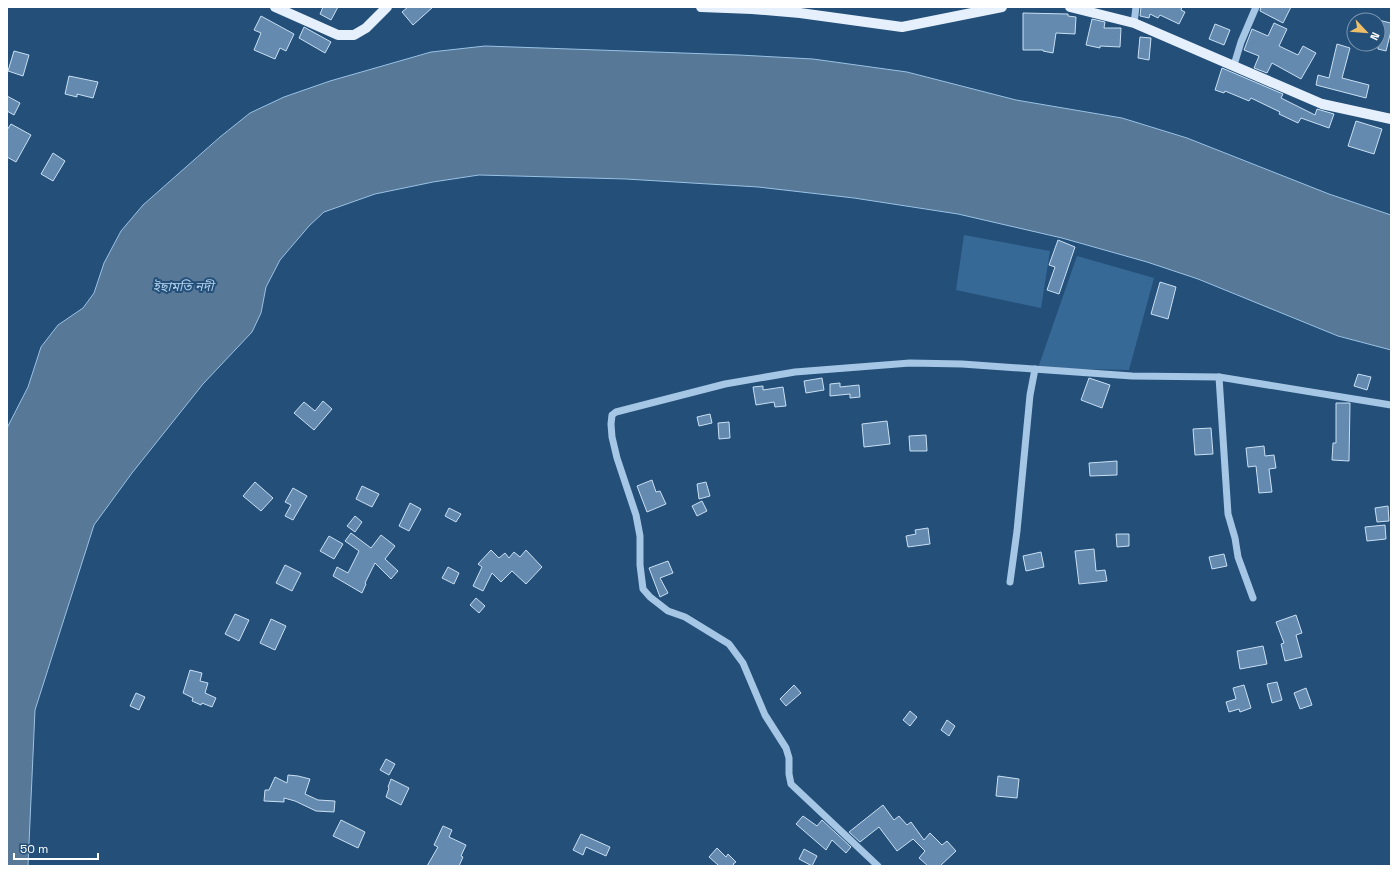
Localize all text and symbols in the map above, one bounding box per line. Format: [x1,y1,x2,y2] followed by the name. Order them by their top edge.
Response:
[1346,12,1386,52] north arrow
[1367,30,1383,43] text: N
[153,278,216,295] water label: ইছামতি নদী
[14,835,98,861] scale bar
[20,841,48,857] text: 50 m

